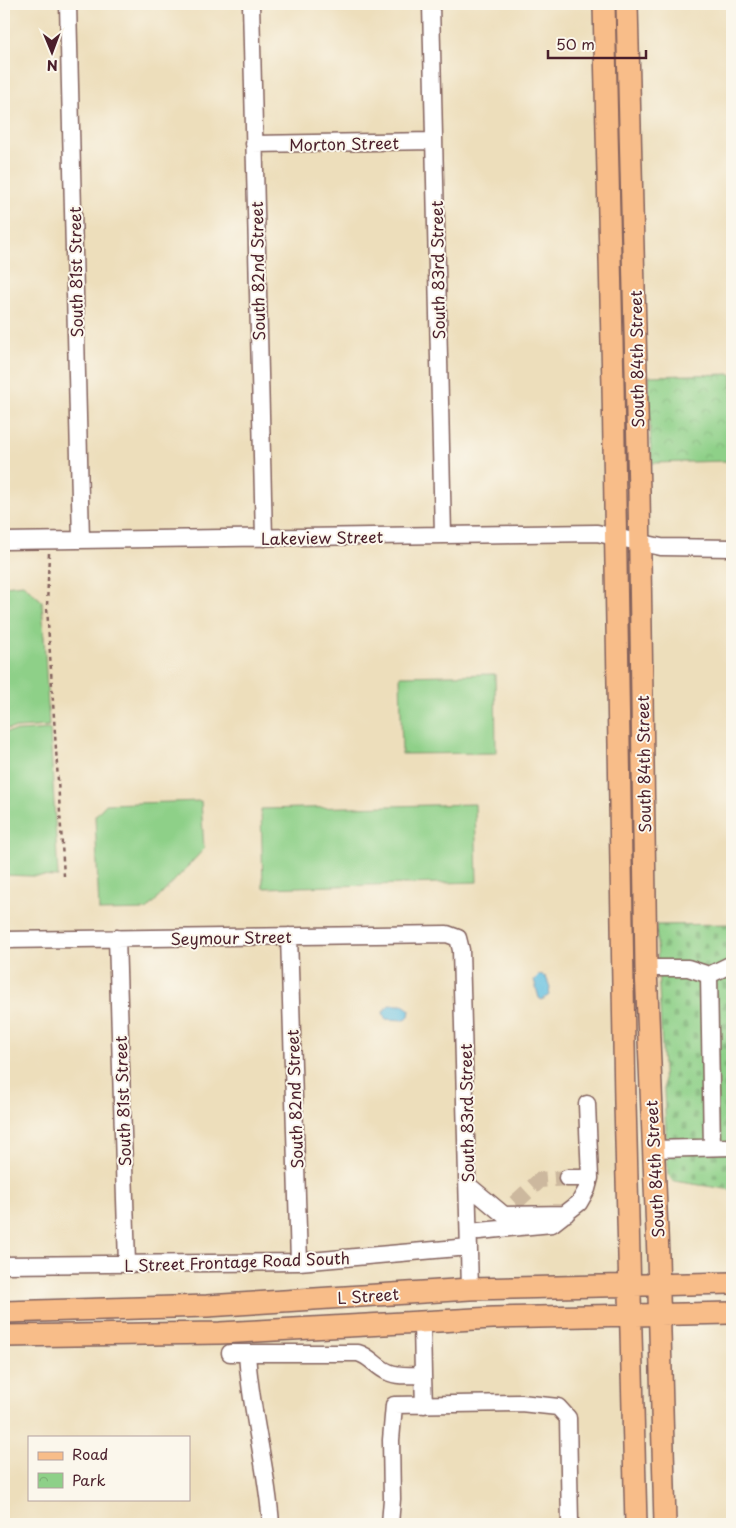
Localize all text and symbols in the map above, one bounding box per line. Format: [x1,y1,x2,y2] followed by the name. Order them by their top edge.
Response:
[28,28,78,78] north arrow
[548,28,646,60] scale bar
[556,32,595,55] text: 50 m
[47,55,58,76] text: N
[289,130,400,156] street label: Morton Street
[424,200,450,339] street label: South 83rd Street
[244,201,270,341] street label: South 82nd Street
[62,206,88,338] street label: South 81st Street
[623,290,649,428] street label: South 84th Street
[261,524,384,550] street label: Lakeview Street
[630,695,656,833] street label: South 84th Street
[170,924,292,950] street label: Seymour Street
[280,1029,308,1169] street label: South 82nd Street
[108,1035,136,1167] street label: South 81st Street
[453,1043,479,1182] street label: South 83rd Street
[638,1099,670,1238] street label: South 84th Street
[124,1245,350,1277] street label: L Street Frontage Road South
[336,1281,400,1309] street label: L Street
[28,1436,190,1500] legend
[72,1442,108,1465] text: Road
[72,1468,106,1491] text: Park

